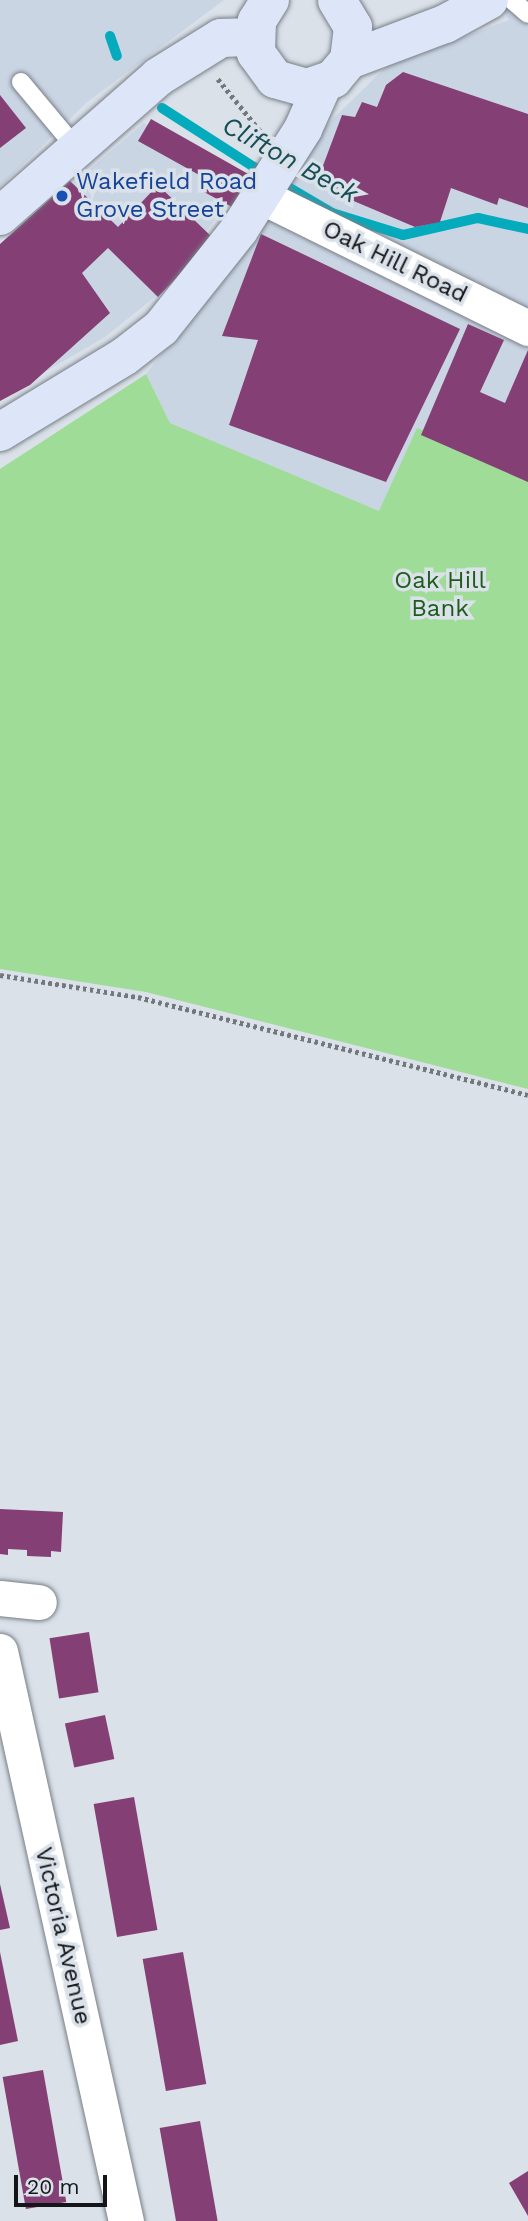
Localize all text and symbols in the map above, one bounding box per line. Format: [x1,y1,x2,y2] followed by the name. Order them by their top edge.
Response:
[217,110,363,210] water label: Clifton Beck
[76,168,257,224] place label: Wakefield Road Grove Street
[54,188,70,204] marker: Wakefield Road Grove Street
[317,214,473,310] street label: Oak Hill Road
[394,567,486,623] park label: Oak Hill Bank
[28,1844,98,2028] street label: Victoria Avenue
[18,2162,110,2206] scale bar
[27,2174,79,2199] text: 20 m

